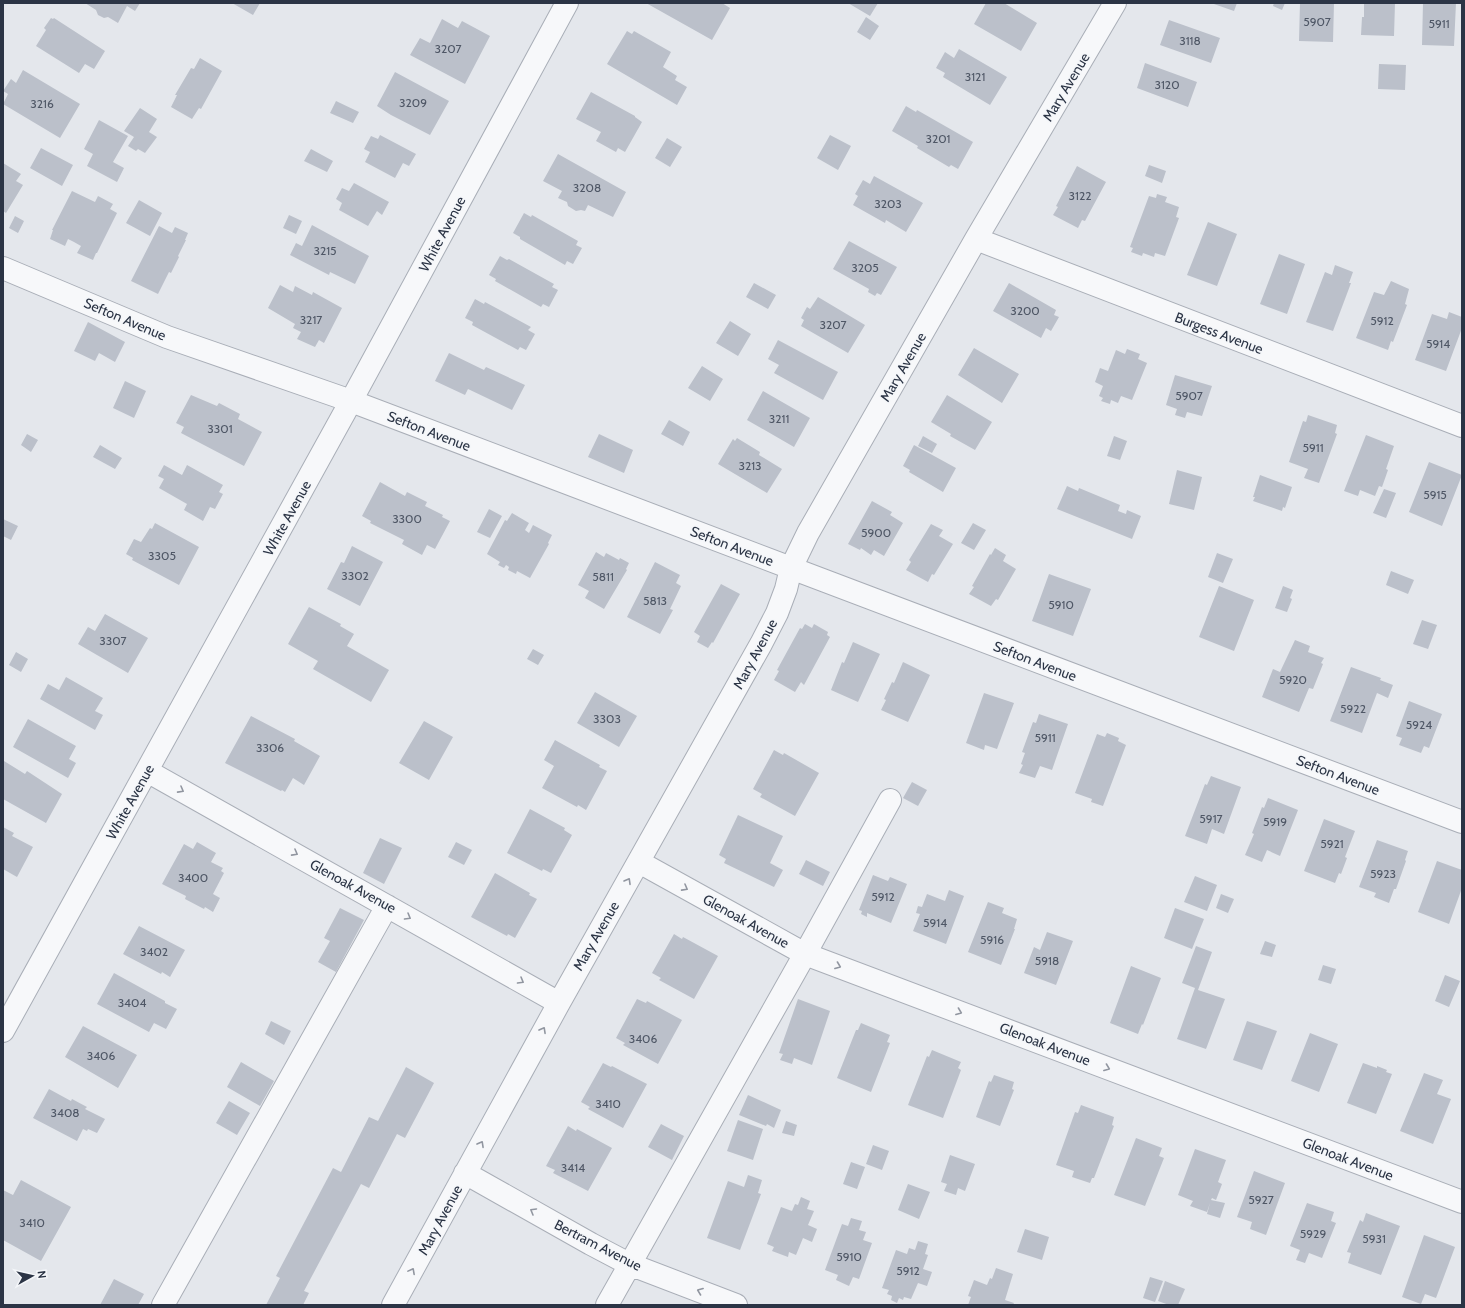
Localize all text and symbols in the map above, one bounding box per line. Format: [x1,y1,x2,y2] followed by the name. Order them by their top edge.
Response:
[1303,14,1331,29] house number: 5907
[1428,16,1450,31] house number: 5911
[1179,33,1201,48] house number: 3118
[434,41,462,56] house number: 3207
[1038,49,1094,125] street label: Mary Avenue
[965,69,985,84] house number: 3121
[1154,77,1180,92] house number: 3120
[399,95,427,110] house number: 3209
[30,96,54,111] house number: 3216
[925,131,951,146] house number: 3201
[573,180,601,195] house number: 3208
[1069,188,1091,203] house number: 3122
[415,193,469,275] street label: White Avenue
[874,196,902,211] house number: 3203
[313,243,337,258] house number: 3215
[851,260,879,275] house number: 3205
[81,294,169,344] street label: Sefton Avenue
[1010,303,1040,318] house number: 3200
[1172,308,1266,358] street label: Burgess Avenue
[300,312,322,327] house number: 3217
[1370,313,1394,328] house number: 5912
[819,317,847,332] house number: 3207
[876,329,930,405] street label: Mary Avenue
[1426,336,1450,351] house number: 5914
[1175,388,1203,403] house number: 5907
[385,407,473,455] street label: Sefton Avenue
[769,411,789,426] house number: 3211
[207,421,233,436] house number: 3301
[1302,440,1324,455] house number: 5911
[738,458,762,473] house number: 3213
[259,477,315,559] street label: White Avenue
[1423,487,1447,502] house number: 5915
[392,511,422,526] house number: 3300
[688,522,776,570] street label: Sefton Avenue
[861,525,891,540] house number: 5900
[148,548,176,563] house number: 3305
[341,568,369,583] house number: 3302
[592,569,614,584] house number: 5811
[643,593,667,608] house number: 5813
[1048,597,1074,612] house number: 5910
[729,616,781,692] street label: Mary Avenue
[99,633,127,648] house number: 3307
[991,637,1079,685] street label: Sefton Avenue
[1279,672,1307,687] house number: 5920
[1340,701,1366,716] house number: 5922
[593,711,621,726] house number: 3303
[1406,717,1432,732] house number: 5924
[1034,730,1056,745] house number: 5911
[256,740,284,755] house number: 3306
[1294,751,1382,799] street label: Sefton Avenue
[102,761,158,843] street label: White Avenue
[177,785,184,792] one-way arrow
[1199,811,1223,826] house number: 5917
[1263,814,1287,829] house number: 5919
[1320,836,1344,851] house number: 5921
[290,849,298,856] one-way arrow
[307,855,399,917] street label: Glenoak Avenue
[1370,866,1396,881] house number: 5923
[178,870,208,885] house number: 3400
[624,877,631,885] one-way arrow
[681,883,688,890] one-way arrow
[871,889,895,904] house number: 5912
[700,890,792,952] street label: Glenoak Avenue
[569,898,623,974] street label: Mary Avenue
[404,913,411,920] one-way arrow
[923,915,947,930] house number: 5914
[980,932,1004,947] house number: 5916
[140,944,168,959] house number: 3402
[1035,953,1059,968] house number: 5918
[834,962,841,970] one-way arrow
[517,977,524,984] one-way arrow
[118,995,146,1010] house number: 3404
[956,1008,963,1016] one-way arrow
[997,1018,1093,1070] street label: Glenoak Avenue
[539,1027,546,1034] one-way arrow
[629,1031,657,1046] house number: 3406
[87,1048,115,1063] house number: 3406
[1104,1064,1111,1072] one-way arrow
[595,1096,621,1111] house number: 3410
[50,1105,80,1120] house number: 3408
[1300,1133,1396,1185] street label: Glenoak Avenue
[476,1141,483,1148] one-way arrow
[561,1160,585,1175] house number: 3414
[414,1182,466,1258] street label: Mary Avenue
[1248,1192,1274,1207] house number: 5927
[529,1208,537,1216] one-way arrow
[19,1215,45,1230] house number: 3410
[551,1215,645,1275] street label: Bertram Avenue
[1300,1226,1326,1241] house number: 5929
[1362,1231,1386,1246] house number: 5931
[836,1249,862,1264] house number: 5910
[12,1256,52,1296] north arrow
[896,1263,920,1278] house number: 5912
[407,1268,415,1275] one-way arrow
[34,1270,49,1279] text: N
[696,1288,703,1296] one-way arrow

